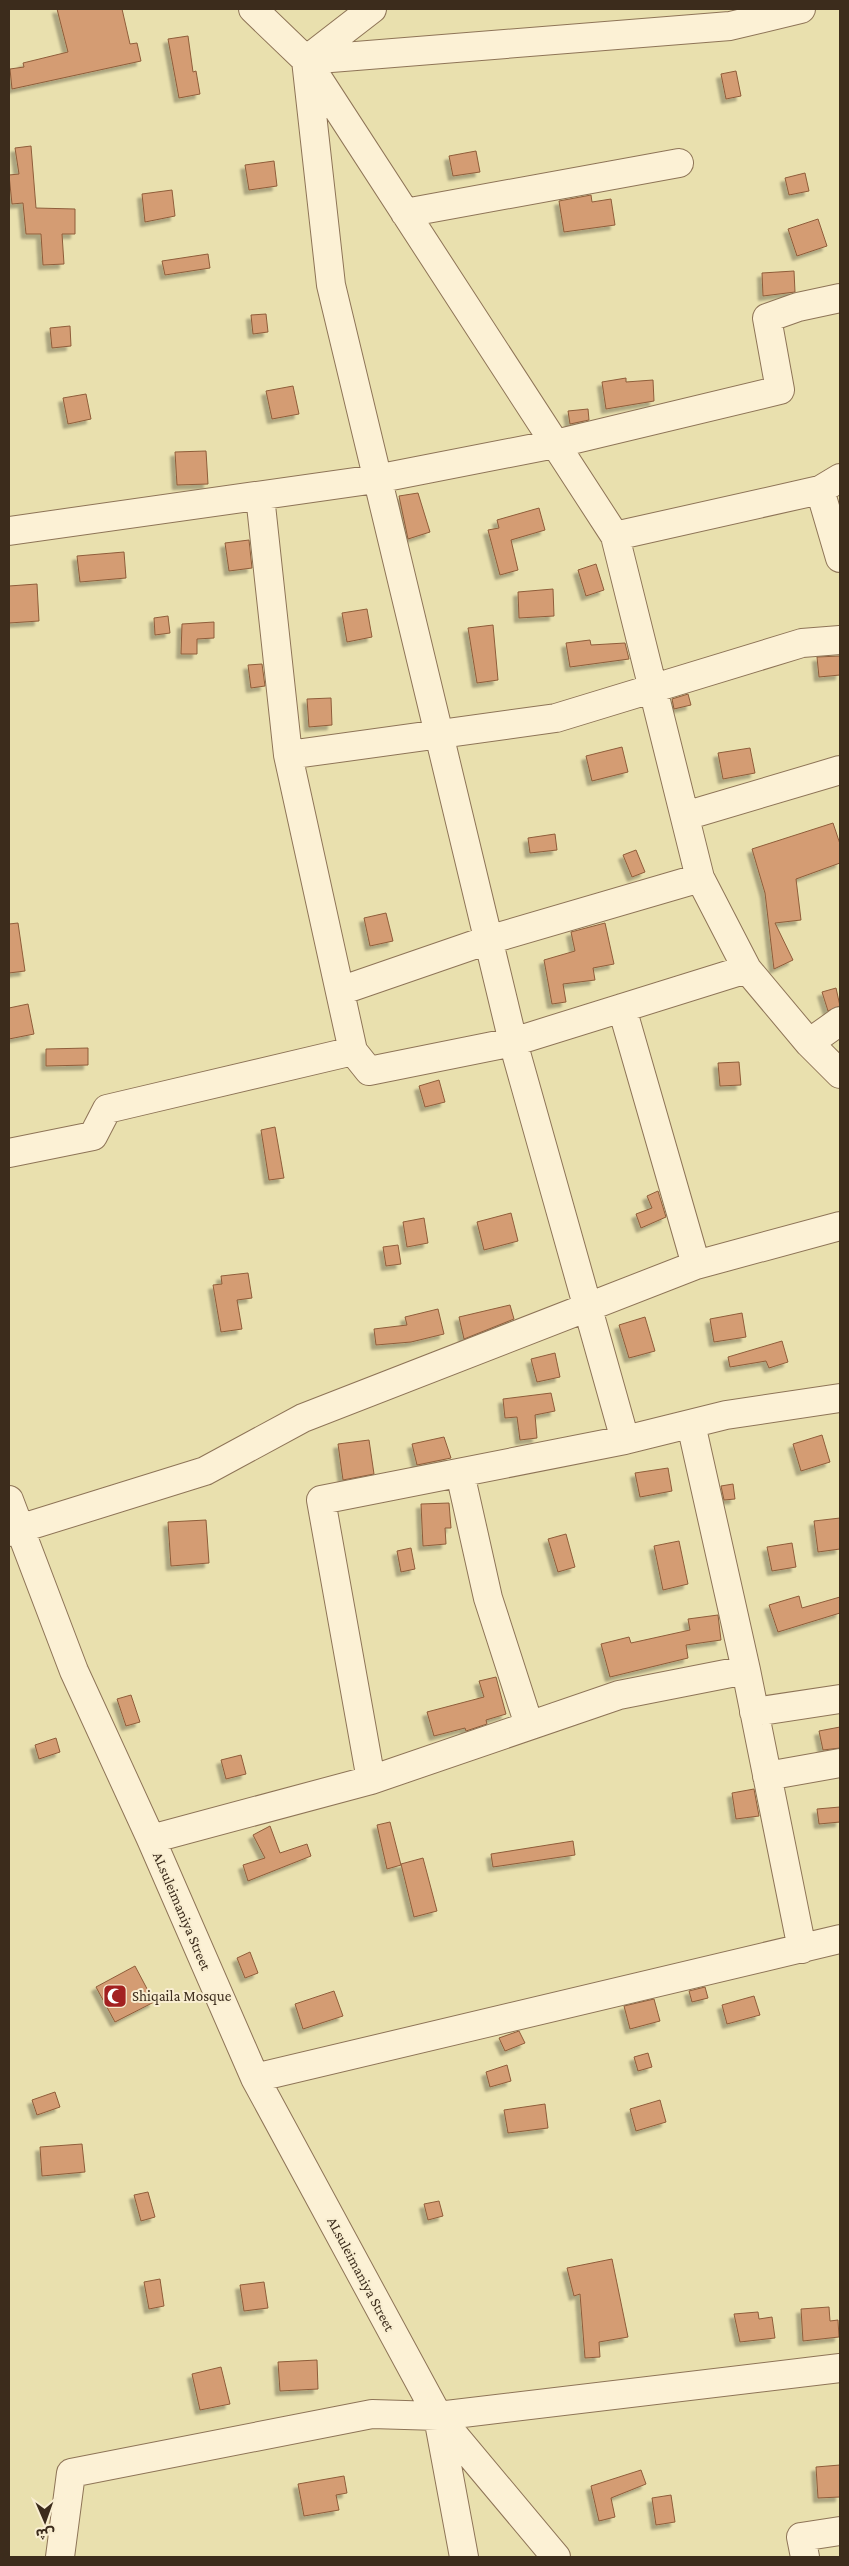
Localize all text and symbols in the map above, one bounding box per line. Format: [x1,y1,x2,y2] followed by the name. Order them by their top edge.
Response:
[149,1849,215,1974] street label: ALsuleimaniya Street
[102,1983,128,2009] mosque icon: Shiqaila Mosque
[132,1988,232,2005] place label: Shiqaila Mosque
[323,2214,398,2335] street label: ALsuleimaniya Street
[20,2496,70,2546] north arrow
[36,2526,55,2542] text: ش

